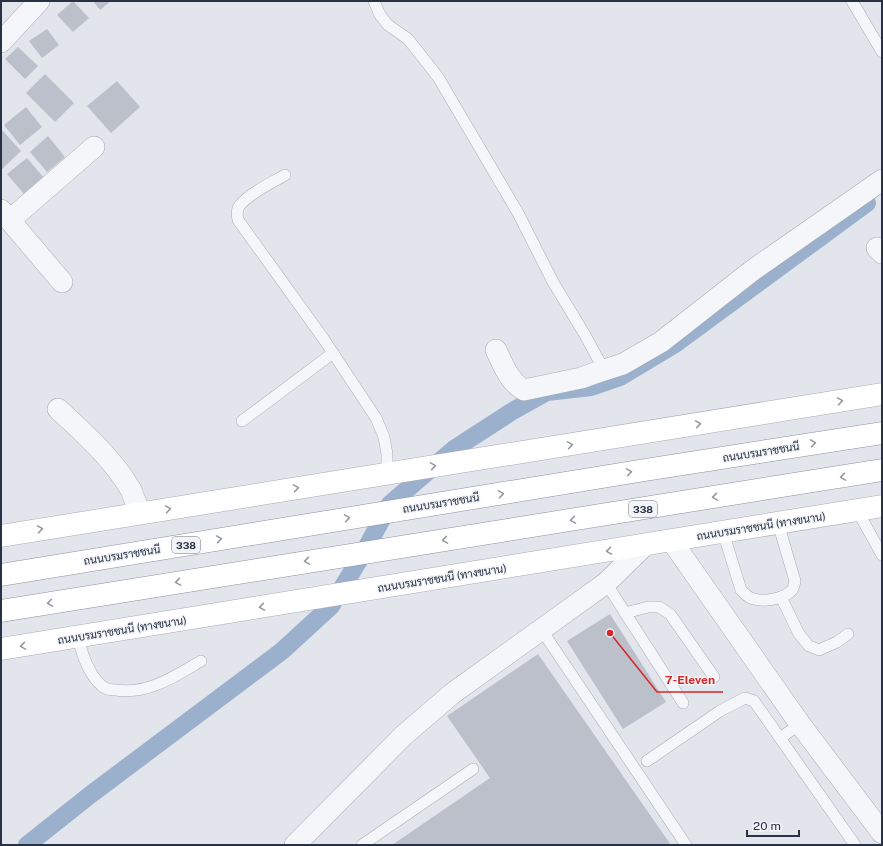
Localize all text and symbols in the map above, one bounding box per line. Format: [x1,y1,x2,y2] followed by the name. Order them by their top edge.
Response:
[837,397,843,406] one-way arrow
[695,420,701,429] one-way arrow
[721,438,800,464] street label: ถนนบรมราชชนนี
[810,440,816,448] one-way arrow
[567,441,573,450] one-way arrow
[430,462,436,471] one-way arrow
[626,469,632,477] one-way arrow
[840,472,847,480] one-way arrow
[293,484,299,493] one-way arrow
[401,489,480,515] street label: ถนนบรมราชชนนี
[498,490,504,499] one-way arrow
[712,492,718,501] one-way arrow
[629,501,657,517] road number: 338
[165,505,171,514] one-way arrow
[695,508,826,542] street label: ถนนบรมราชชนนี (ทางขนาน)
[344,514,351,523] one-way arrow
[570,515,576,524] one-way arrow
[36,526,43,534] one-way arrow
[216,535,222,544] one-way arrow
[441,535,448,544] one-way arrow
[172,537,200,553] road number: 338
[82,541,161,567] street label: ถนนบรมราชชนนี
[606,546,612,555] one-way arrow
[304,556,310,565] one-way arrow
[376,560,507,594] street label: ถนนบรมราชชนนี (ทางขนาน)
[175,577,181,586] one-way arrow
[47,598,53,607] one-way arrow
[259,603,265,611] one-way arrow
[56,612,187,646] street label: ถนนบรมราชชนนี (ทางขนาน)
[20,641,26,650] one-way arrow
[657,668,723,692] callout: 7-Eleven
[665,673,715,687] text: 7-Eleven
[747,812,799,838] scale bar
[753,819,781,833] text: 20 m

